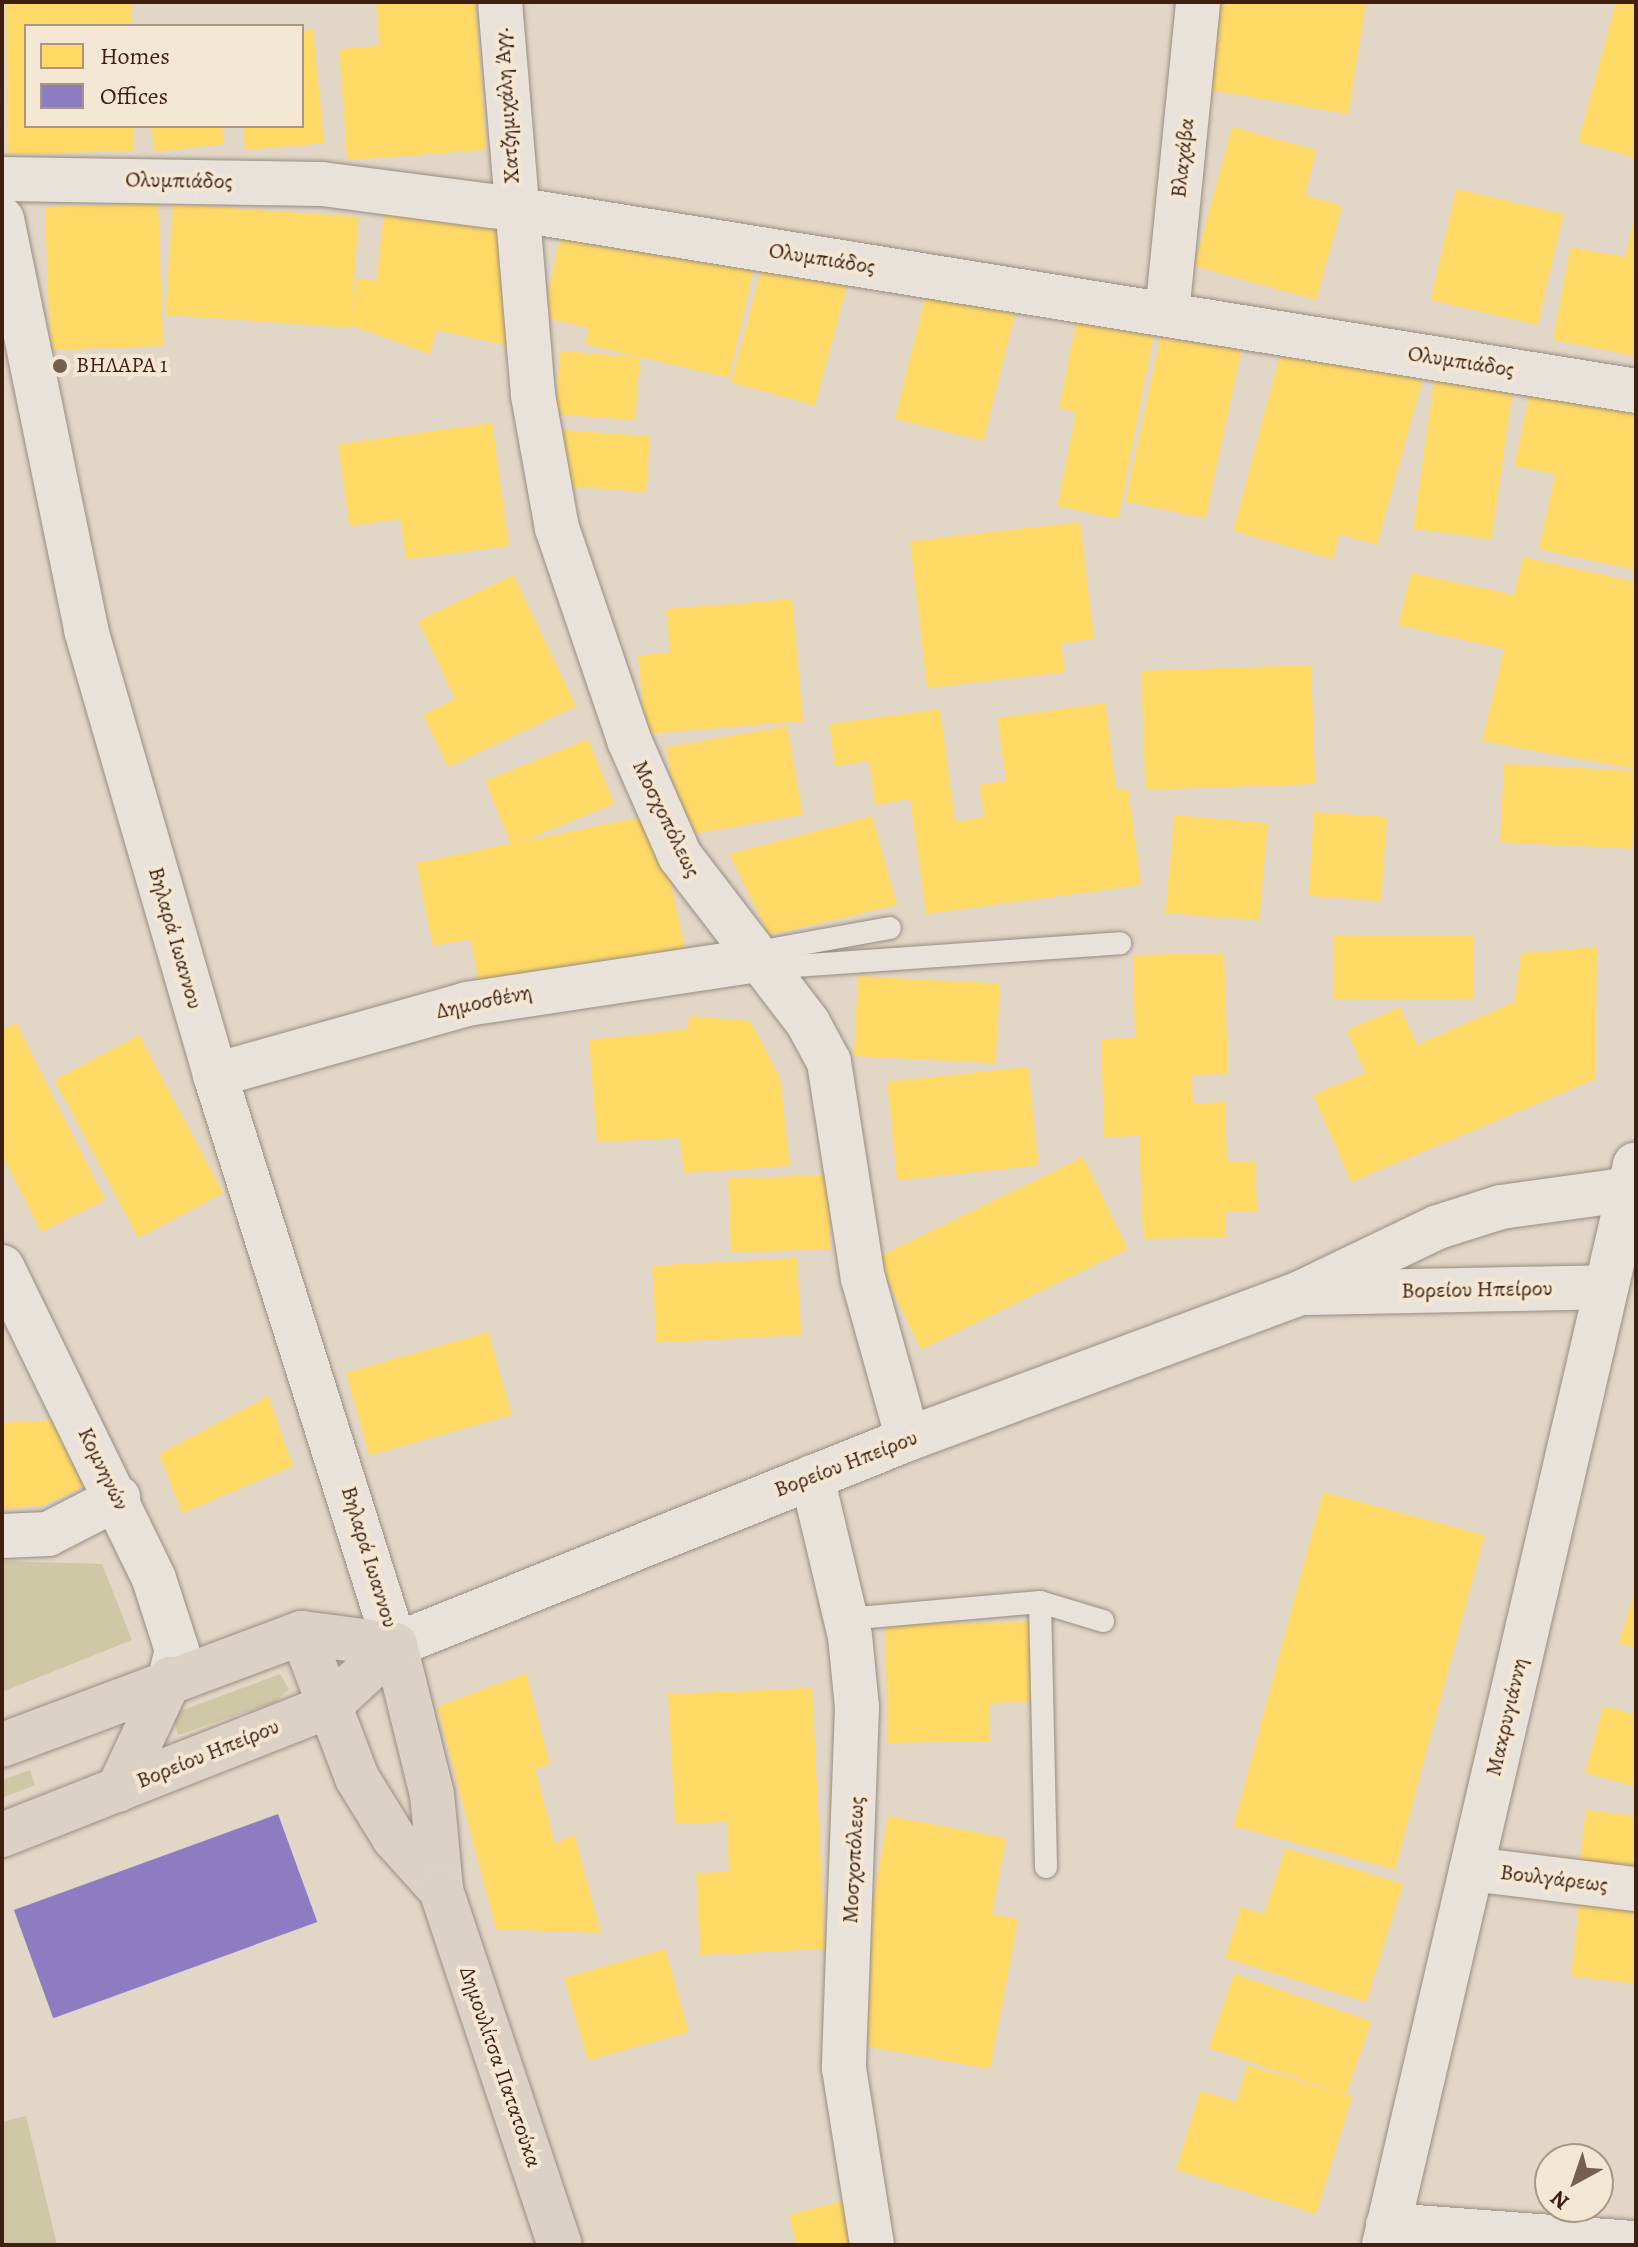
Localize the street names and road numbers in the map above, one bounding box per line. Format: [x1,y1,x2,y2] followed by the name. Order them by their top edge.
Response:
[488,26,526,184] street label: Χατζημιχάλη Άγγ.
[1166,117,1200,199] street label: Βλαχάβα
[125,167,233,195] street label: Ολυμπιάδος
[767,238,877,280] street label: Ολυμπιάδος
[1406,341,1516,383] street label: Ολυμπιάδος
[626,756,706,882] street label: Μοσχοπόλεως
[142,864,208,1012] street label: Βηλαρά Ιωαννου
[434,979,534,1025] street label: Δημοσθένη
[1401,1275,1553,1305] street label: Βορείου Ηπείρου
[72,1423,134,1515] street label: Κομνηνών
[771,1425,921,1503] street label: Βορείου Ηπείρου
[335,1483,403,1631] street label: Βηλαρά Ιωαννου
[1481,1655,1533,1779] street label: Μακρυγιάννη
[133,1713,283,1795] street label: Βορείου Ηπείρου
[837,1796,871,1924] street label: Μοσχοπόλεως
[1499,1859,1609,1899] street label: Βουλγάρεως
[453,1963,547,2171] street label: Δημουλίτσα Πατατούκα

